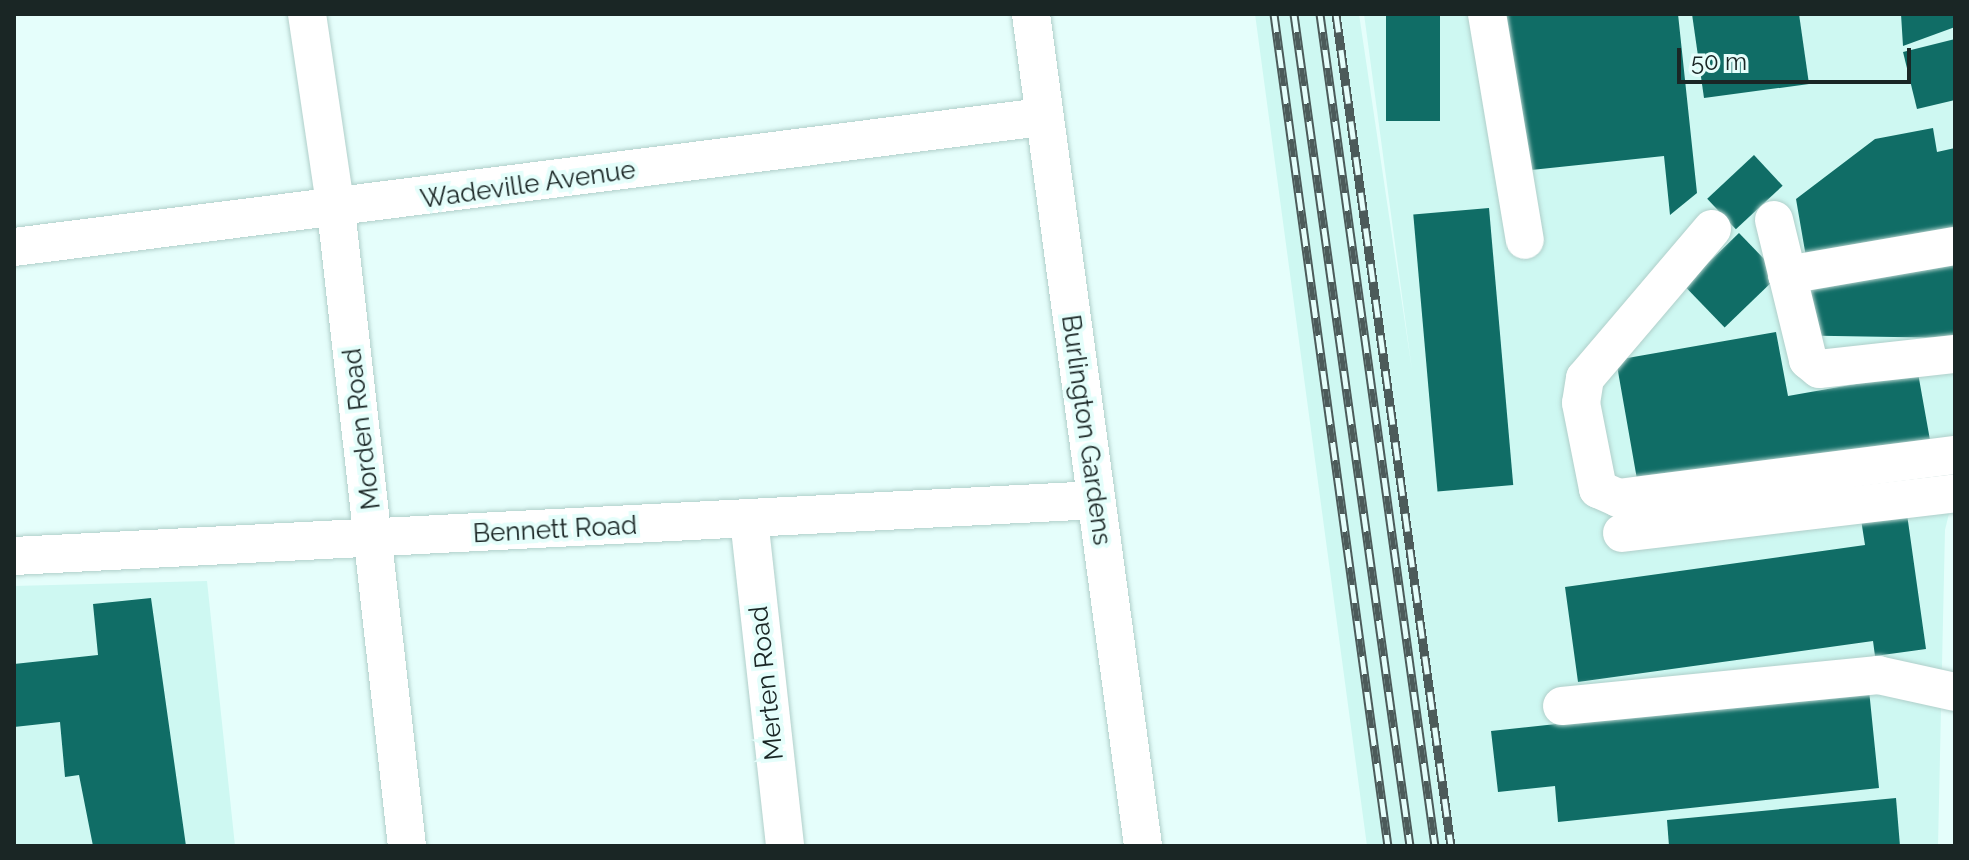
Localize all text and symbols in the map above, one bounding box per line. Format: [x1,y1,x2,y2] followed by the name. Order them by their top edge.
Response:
[1681,32,1915,82] scale bar
[1691,47,1747,76] text: 50 m
[418,154,638,216] street label: Wadeville Avenue
[1054,313,1118,547] street label: Burlington Gardens
[337,347,387,511] street label: Morden Road
[472,510,638,550] street label: Bennett Road
[743,604,791,762] street label: Merten Road

